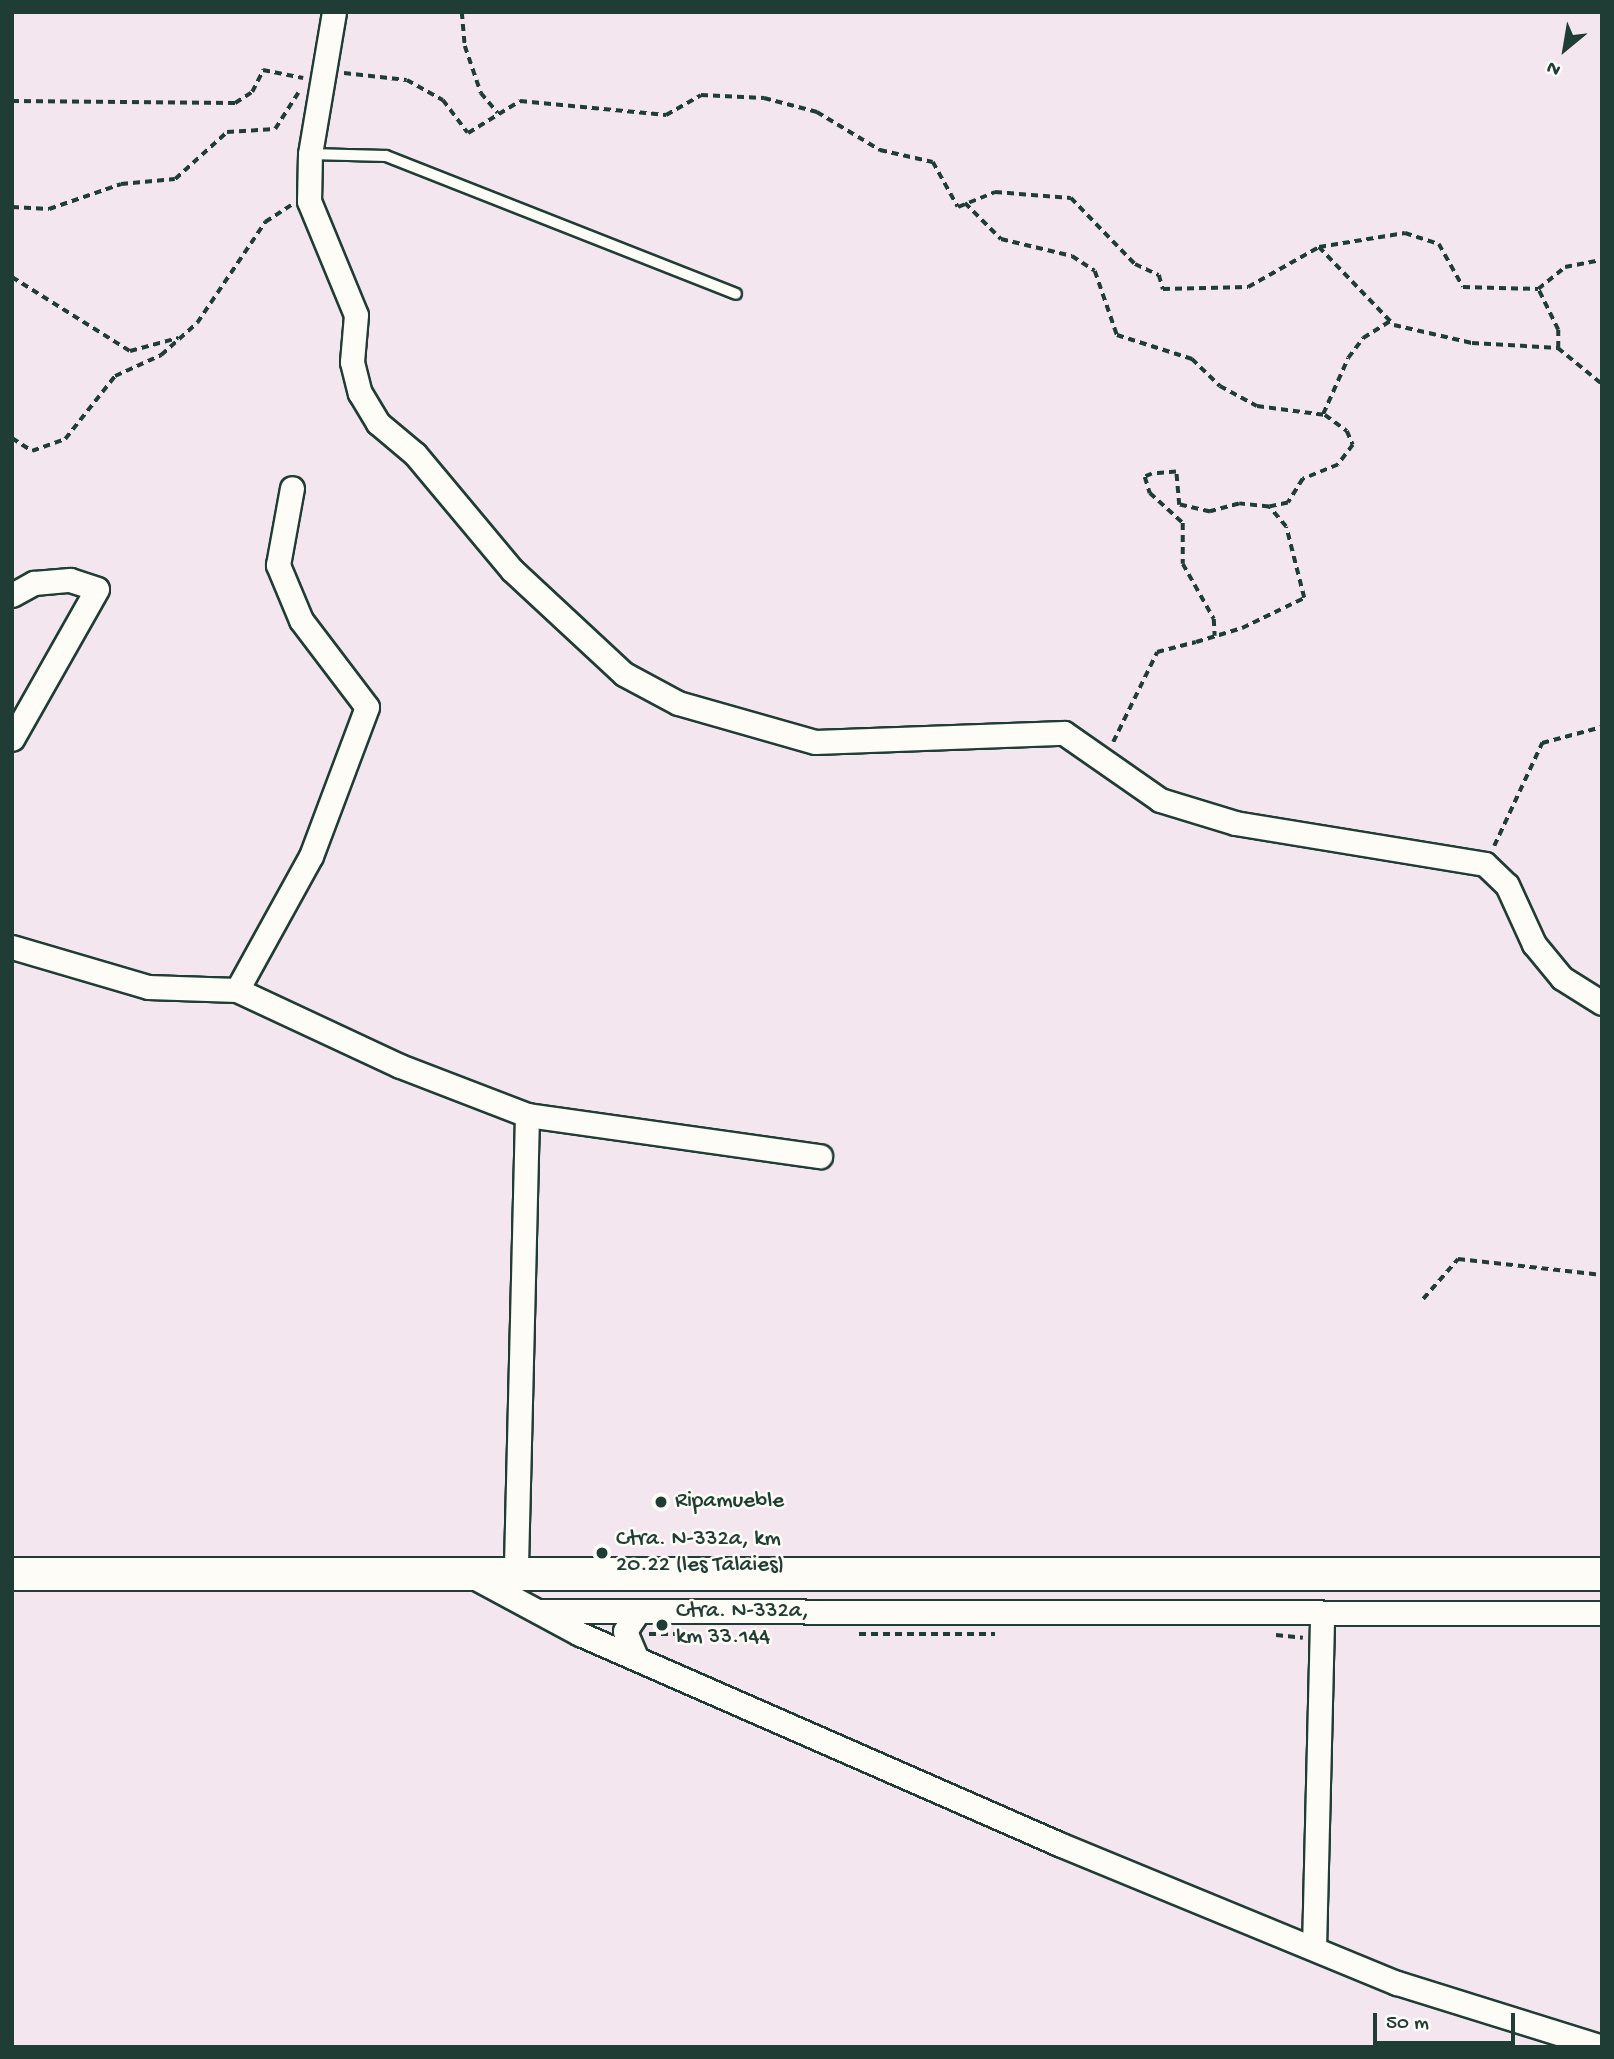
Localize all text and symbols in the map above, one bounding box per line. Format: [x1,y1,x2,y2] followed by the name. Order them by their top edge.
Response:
[1530,14,1600,84] north arrow
[1543,55,1565,81] text: N
[675,1488,784,1516] place label: Ripamueble
[653,1494,669,1510] marker: Ripamueble
[616,1526,784,1580] place label: Ctra. N-332a, km 20.22 (les Talaies)
[594,1545,610,1561] marker: Ctra. N-332a, km 20.22 (les Talaies)
[676,1598,809,1652] place label: Ctra. N-332a, km 33.144
[654,1617,670,1633] marker: Ctra. N-332a, km 33.144
[1376,2000,1518,2044] scale bar
[1386,2012,1429,2037] text: 50 m

